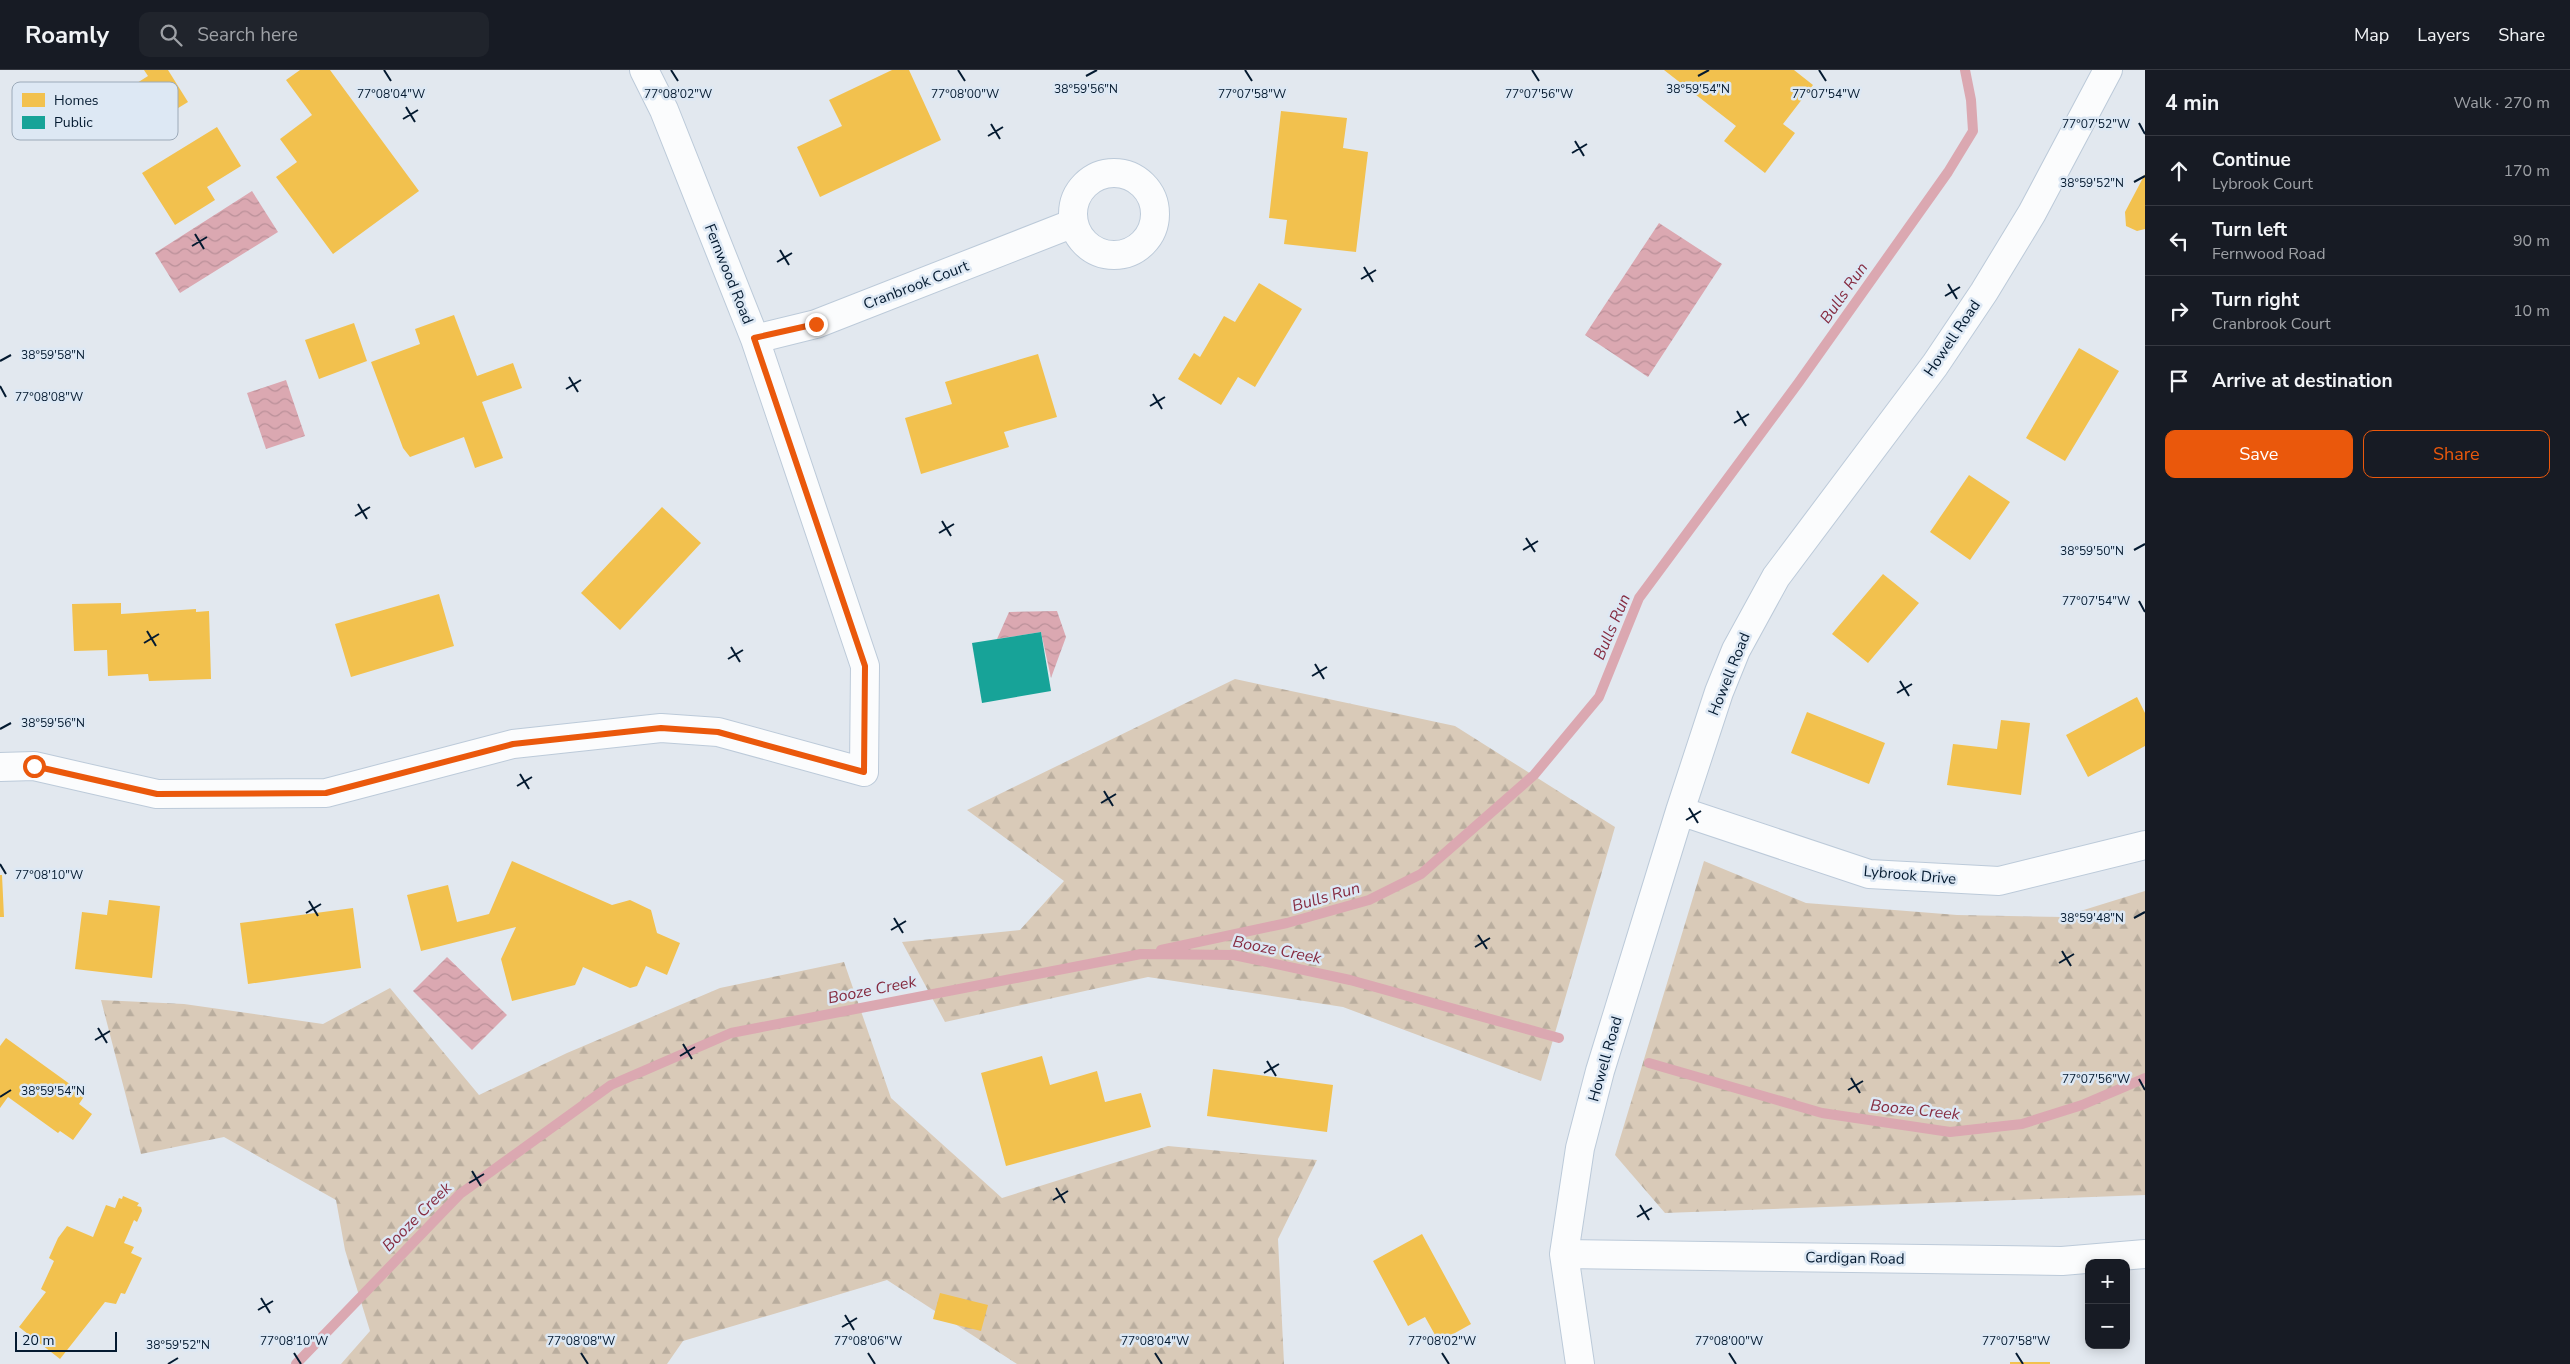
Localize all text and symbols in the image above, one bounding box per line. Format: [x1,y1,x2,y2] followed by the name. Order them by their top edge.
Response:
[139,12,489,57] search box
[25,19,109,51] text: Roamly
[157,21,185,49] icon: search
[197,22,298,48] text: Search here
[2354,23,2389,47] text: Map
[2417,23,2470,47] text: Layers
[2498,23,2545,47] text: Share
[1054,81,1118,97] text: 38°59'56"N
[1666,81,1730,97] text: 38°59'54"N
[12,82,178,140] legend
[357,86,425,102] text: 77°08'04"W
[644,86,712,102] text: 77°08'02"W
[931,86,999,102] text: 77°08'00"W
[1218,86,1286,102] text: 77°07'58"W
[1505,86,1573,102] text: 77°07'56"W
[1792,86,1860,102] text: 77°07'54"W
[2165,89,2219,117] text: 4 min
[54,91,99,110] text: Homes
[2454,92,2550,114] text: Walk · 270 m
[54,113,93,132] text: Public
[2062,116,2130,132] text: 77°07'52"W
[2212,147,2291,173] text: Continue
[2165,157,2193,185] icon: ahead
[2503,160,2550,182] text: 170 m
[2212,173,2313,195] text: Lybrook Court
[2060,175,2124,191] text: 38°59'52"N
[2212,217,2287,243] text: Turn left
[700,221,758,327] street label: Fernwood Road
[2165,227,2193,255] icon: left
[2513,230,2550,252] text: 90 m
[2212,243,2326,265] text: Fernwood Road
[860,255,972,314] street label: Cranbrook Court
[1815,258,1873,328] water label: Bulls Run
[2212,287,2299,313] text: Turn right
[1919,296,1985,380] street label: Howell Road
[2165,297,2193,325] icon: right
[2513,300,2550,322] text: 10 m
[805,313,828,336] route end
[2212,313,2331,335] text: Cranbrook Court
[21,347,85,363] text: 38°59'58"N
[2165,367,2193,395] icon: arrive
[2212,368,2393,394] text: Arrive at destination
[15,389,83,405] text: 77°08'08"W
[2165,430,2353,478] button: Save
[2363,430,2550,478] button: Share
[2060,543,2124,559] text: 38°59'50"N
[1588,591,1636,663] water label: Bulls Run
[2062,593,2130,609] text: 77°07'54"W
[1703,630,1755,718] street label: Howell Road
[21,715,85,731] text: 38°59'56"N
[23,755,46,778] route start
[1863,861,1957,889] street label: Lybrook Drive
[15,867,83,883] text: 77°08'10"W
[1289,877,1363,917] water label: Bulls Run
[2060,910,2124,926] text: 38°59'48"N
[1231,931,1324,970] water label: Booze Creek
[826,970,919,1009] water label: Booze Creek
[1583,1014,1627,1104] street label: Howell Road
[2062,1071,2130,1087] text: 77°07'56"W
[21,1083,85,1099] text: 38°59'54"N
[1869,1094,1962,1126] water label: Booze Creek
[377,1177,457,1257] water label: Booze Creek
[1805,1247,1905,1269] street label: Cardigan Road
[2085,1259,2130,1349] map controls
[2085,1259,2130,1304] button: +
[2085,1304,2130,1349] button: −
[15,1329,118,1352] scale bar
[22,1331,54,1350] text: 20 m
[260,1333,328,1349] text: 77°08'10"W
[547,1333,615,1349] text: 77°08'08"W
[834,1333,902,1349] text: 77°08'06"W
[1121,1333,1189,1349] text: 77°08'04"W
[1408,1333,1476,1349] text: 77°08'02"W
[1695,1333,1763,1349] text: 77°08'00"W
[1982,1333,2050,1349] text: 77°07'58"W
[146,1337,210,1353] text: 38°59'52"N

